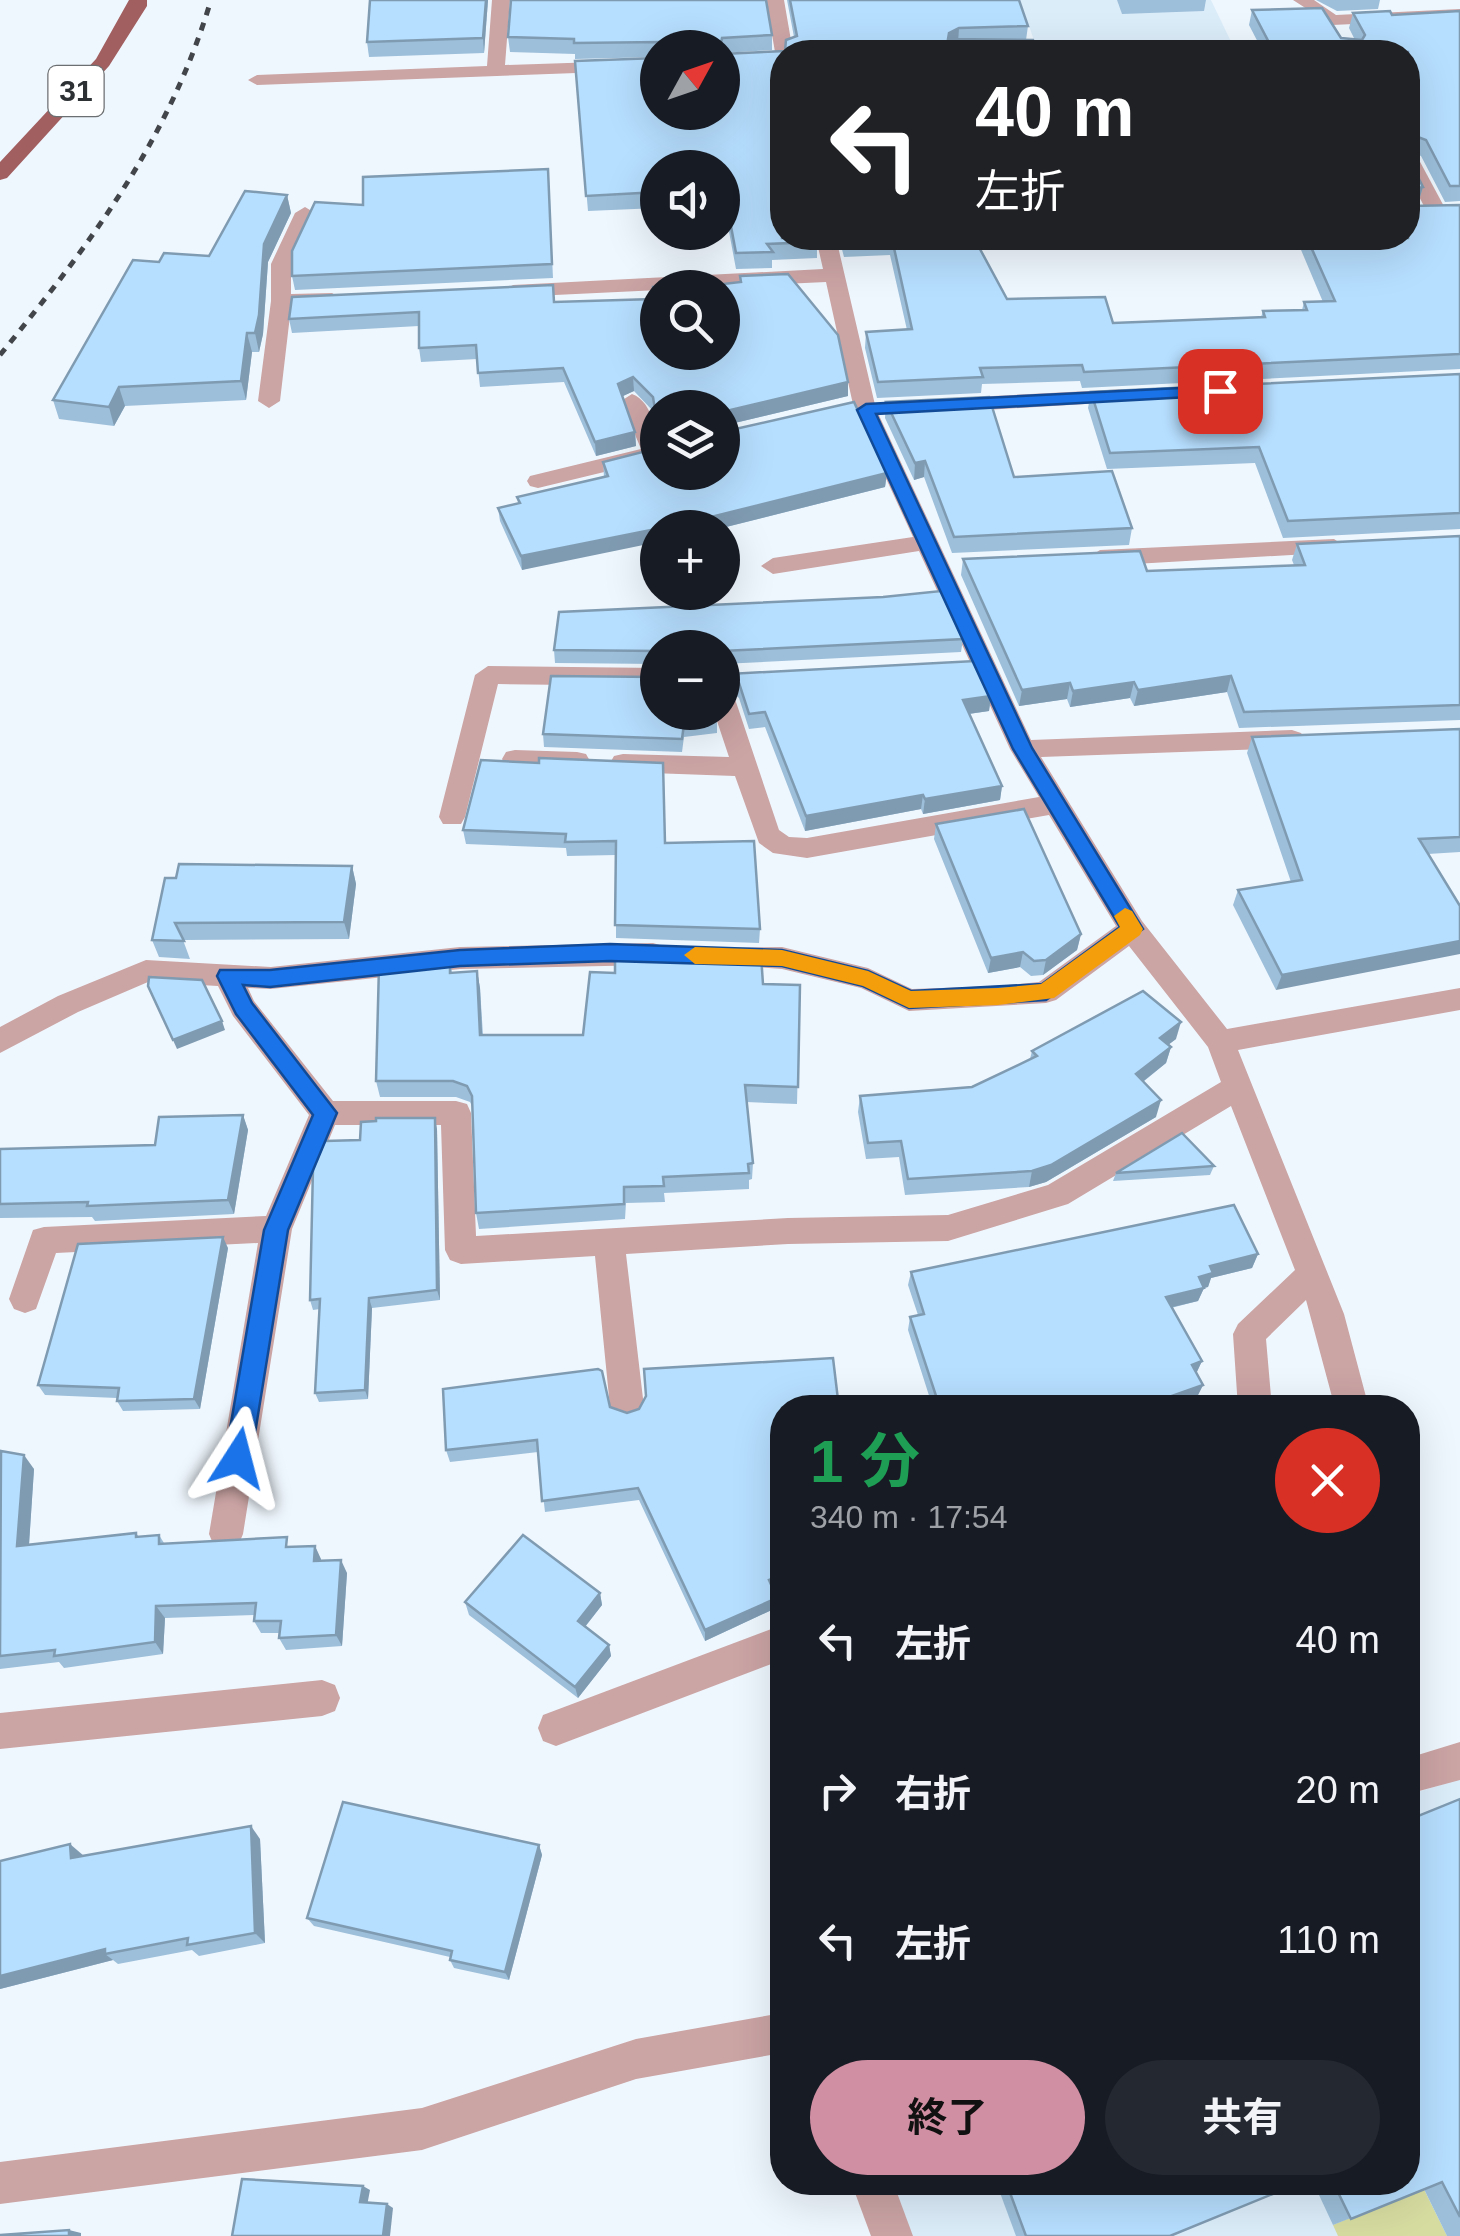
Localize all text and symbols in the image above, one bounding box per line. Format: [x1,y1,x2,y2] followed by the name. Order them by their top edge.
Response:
[640,30,740,130] north arrow
[640,30,740,730] map controls
[48,66,104,116] road number: 31
[975,73,1135,151] text: 40 m
[810,80,940,210] icon: left
[640,150,740,250] button: sound
[975,166,1065,217] text: 左折
[640,270,740,370] button: search
[1178,349,1263,434] pin
[1193,364,1248,419] icon: arrive
[640,390,740,490] button: layers
[640,510,740,610] button: +
[640,630,740,730] button: −
[186,1406,290,1510] position arrow
[810,1428,920,1495] text: 1 分
[1275,1428,1380,1533] button: close
[810,1499,1007,1535] text: 340 m · 17:54
[810,1613,865,1668] icon: left
[1296,1619,1380,1661] text: 40 m
[895,1623,971,1665] text: 左折
[810,1763,865,1818] icon: right
[1296,1769,1380,1811] text: 20 m
[895,1773,971,1815] text: 右折
[810,1913,865,1968] icon: left
[1277,1919,1380,1961] text: 110 m
[895,1923,971,1965] text: 左折
[810,2060,1085,2175] button: 終了
[1105,2060,1380,2175] button: 共有

